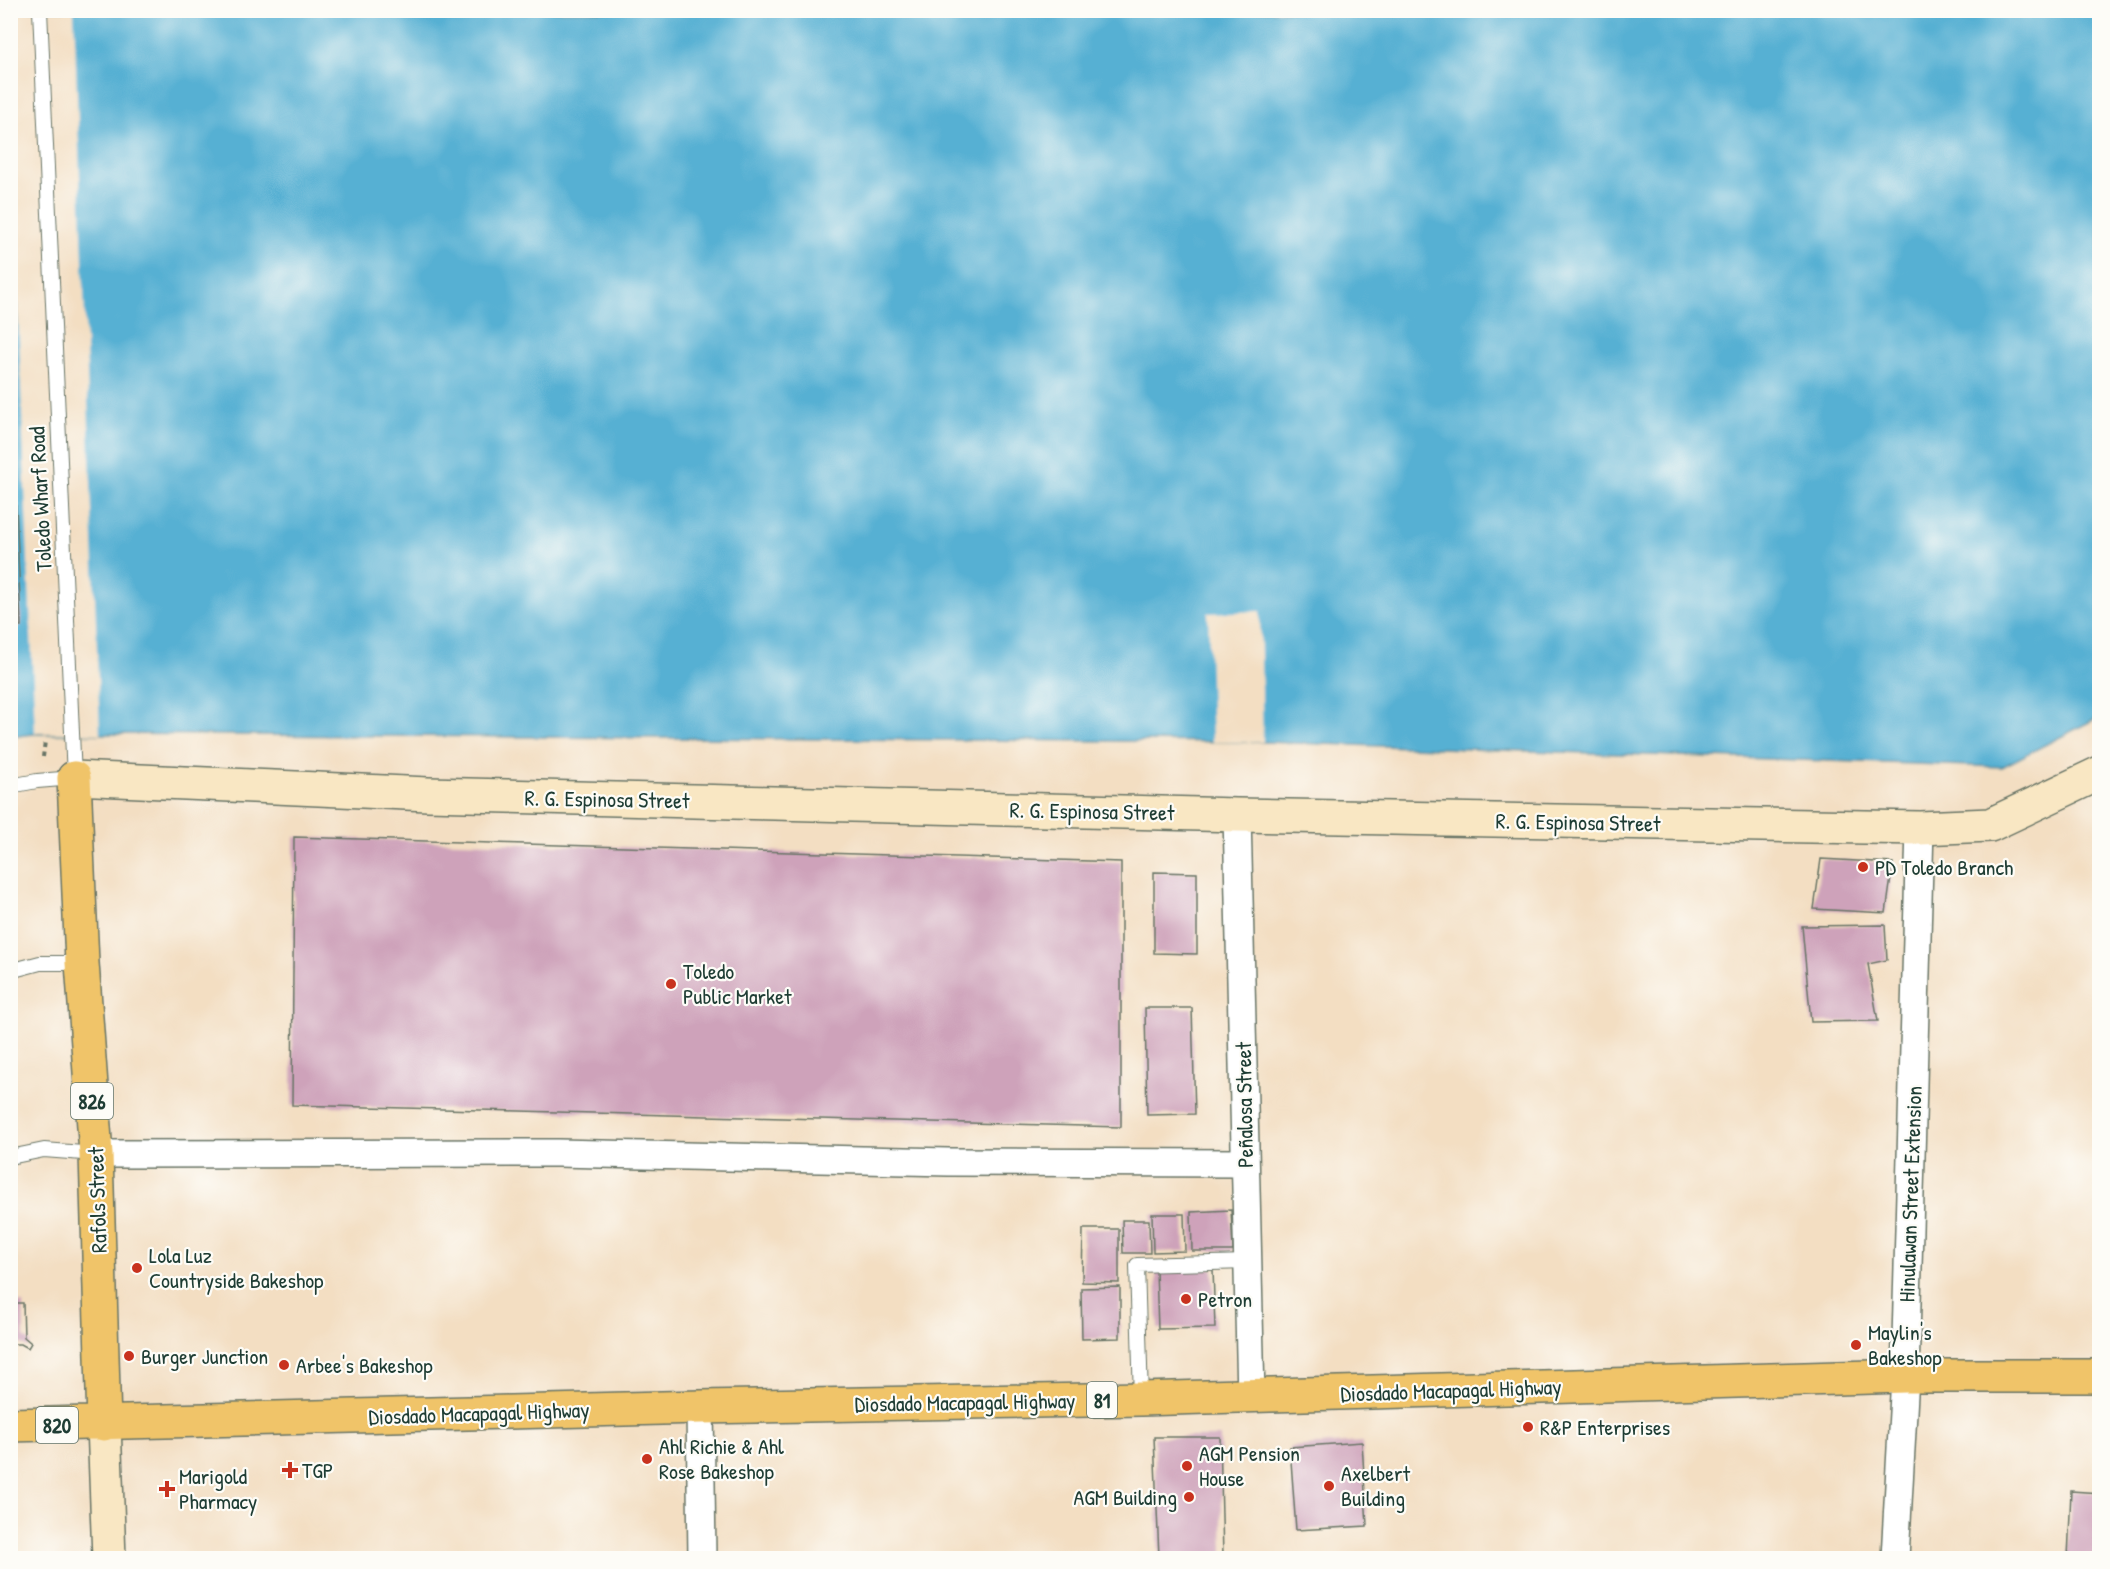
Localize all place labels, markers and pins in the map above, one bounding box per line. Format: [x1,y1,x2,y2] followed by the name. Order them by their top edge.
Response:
[1875,852,2013,882] place label: PD Toledo Branch
[1856,860,1870,874] marker: PD Toledo Branch
[683,956,792,1011] place label: Toledo Public Market
[664,977,678,991] marker: Toledo Public Market
[149,1240,324,1295] place label: Lola Luz Countryside Bakeshop
[130,1261,144,1275] marker: Lola Luz Countryside Bakeshop
[1198,1284,1252,1314] place label: Petron
[1179,1292,1193,1306] marker: Petron
[1868,1317,1942,1372] place label: Maylin's Bakeshop
[1849,1338,1863,1352] marker: Maylin's Bakeshop
[141,1341,268,1371] place label: Burger Junction
[122,1349,136,1363] marker: Burger Junction
[296,1350,433,1380] place label: Arbee's Bakeshop
[277,1358,291,1372] marker: Arbee's Bakeshop
[1540,1412,1670,1442] place label: R&P Enterprises
[1521,1420,1535,1434] marker: R&P Enterprises
[659,1431,784,1486] place label: Ahl Richie & Ahl Rose Bakeshop
[1199,1438,1300,1493] place label: AGM Pension House
[640,1452,654,1466] marker: Ahl Richie & Ahl Rose Bakeshop
[302,1455,333,1485] place label: TGP
[1341,1458,1410,1513] place label: Axelbert Building
[1180,1459,1194,1473] marker: AGM Pension House
[179,1461,257,1516] place label: Marigold Pharmacy
[283,1463,297,1477] marker: TGP
[1322,1479,1336,1493] marker: Axelbert Building
[160,1482,174,1496] marker: Marigold Pharmacy
[1074,1482,1177,1512] place label: AGM Building
[1182,1490,1196,1504] marker: AGM Building

